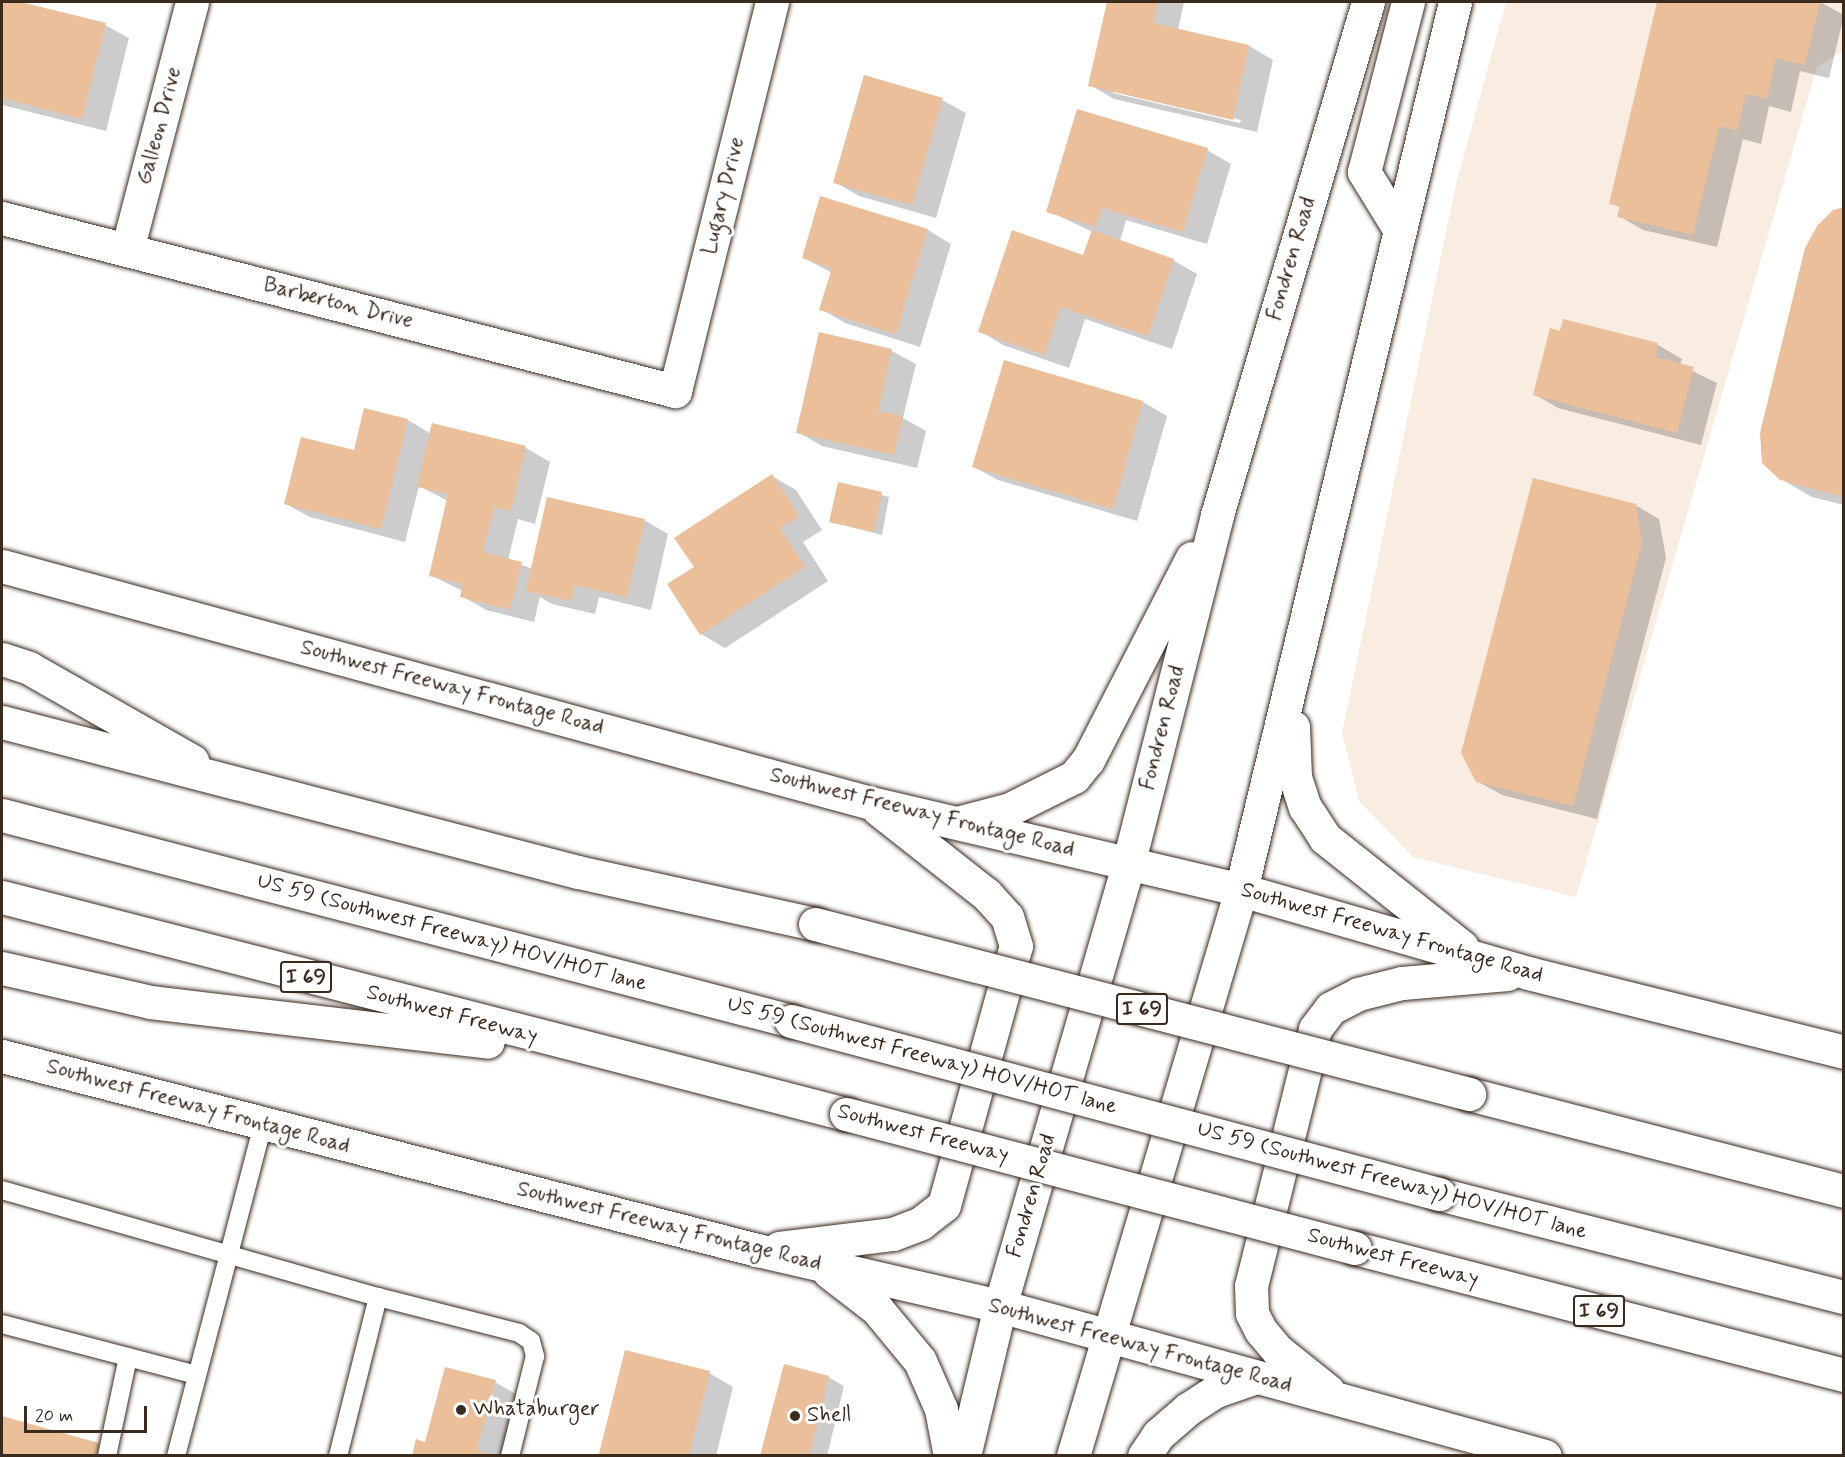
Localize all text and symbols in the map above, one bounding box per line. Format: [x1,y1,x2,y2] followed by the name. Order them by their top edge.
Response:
[132,65,188,187] street label: Galleon Drive
[697,135,751,257] street label: Lugary Drive
[1262,195,1322,323] street label: Fondren Road
[260,273,416,335] street label: Barberton Drive
[298,635,606,741] street label: Southwest Freeway Frontage Road
[1135,663,1191,793] street label: Fondren Road
[767,762,1077,864] street label: Southwest Freeway Frontage Road
[253,868,651,998] street label: US 59 (Southwest Freeway) HOV/HOT lane
[1238,877,1546,989] street label: Southwest Freeway Frontage Road
[279,959,333,995] road number: I 69
[364,979,540,1051] street label: Southwest Freeway
[723,991,1121,1121] street label: US 59 (Southwest Freeway) HOV/HOT lane
[1115,991,1169,1027] road number: I 69
[44,1054,352,1160] street label: Southwest Freeway Frontage Road
[835,1098,1011,1170] street label: Southwest Freeway
[1193,1116,1591,1246] street label: US 59 (Southwest Freeway) HOV/HOT lane
[1002,1132,1062,1260] street label: Fondren Road
[514,1176,824,1278] street label: Southwest Freeway Frontage Road
[1305,1222,1481,1294] street label: Southwest Freeway
[986,1293,1294,1399] street label: Southwest Freeway Frontage Road
[1572,1293,1626,1329] road number: I 69
[27,1394,150,1432] scale bar
[473,1397,600,1423] place label: Whataburger
[454,1403,468,1417] marker: Whataburger
[807,1403,851,1429] place label: Shell
[35,1404,73,1428] text: 20 m
[788,1409,802,1423] marker: Shell

